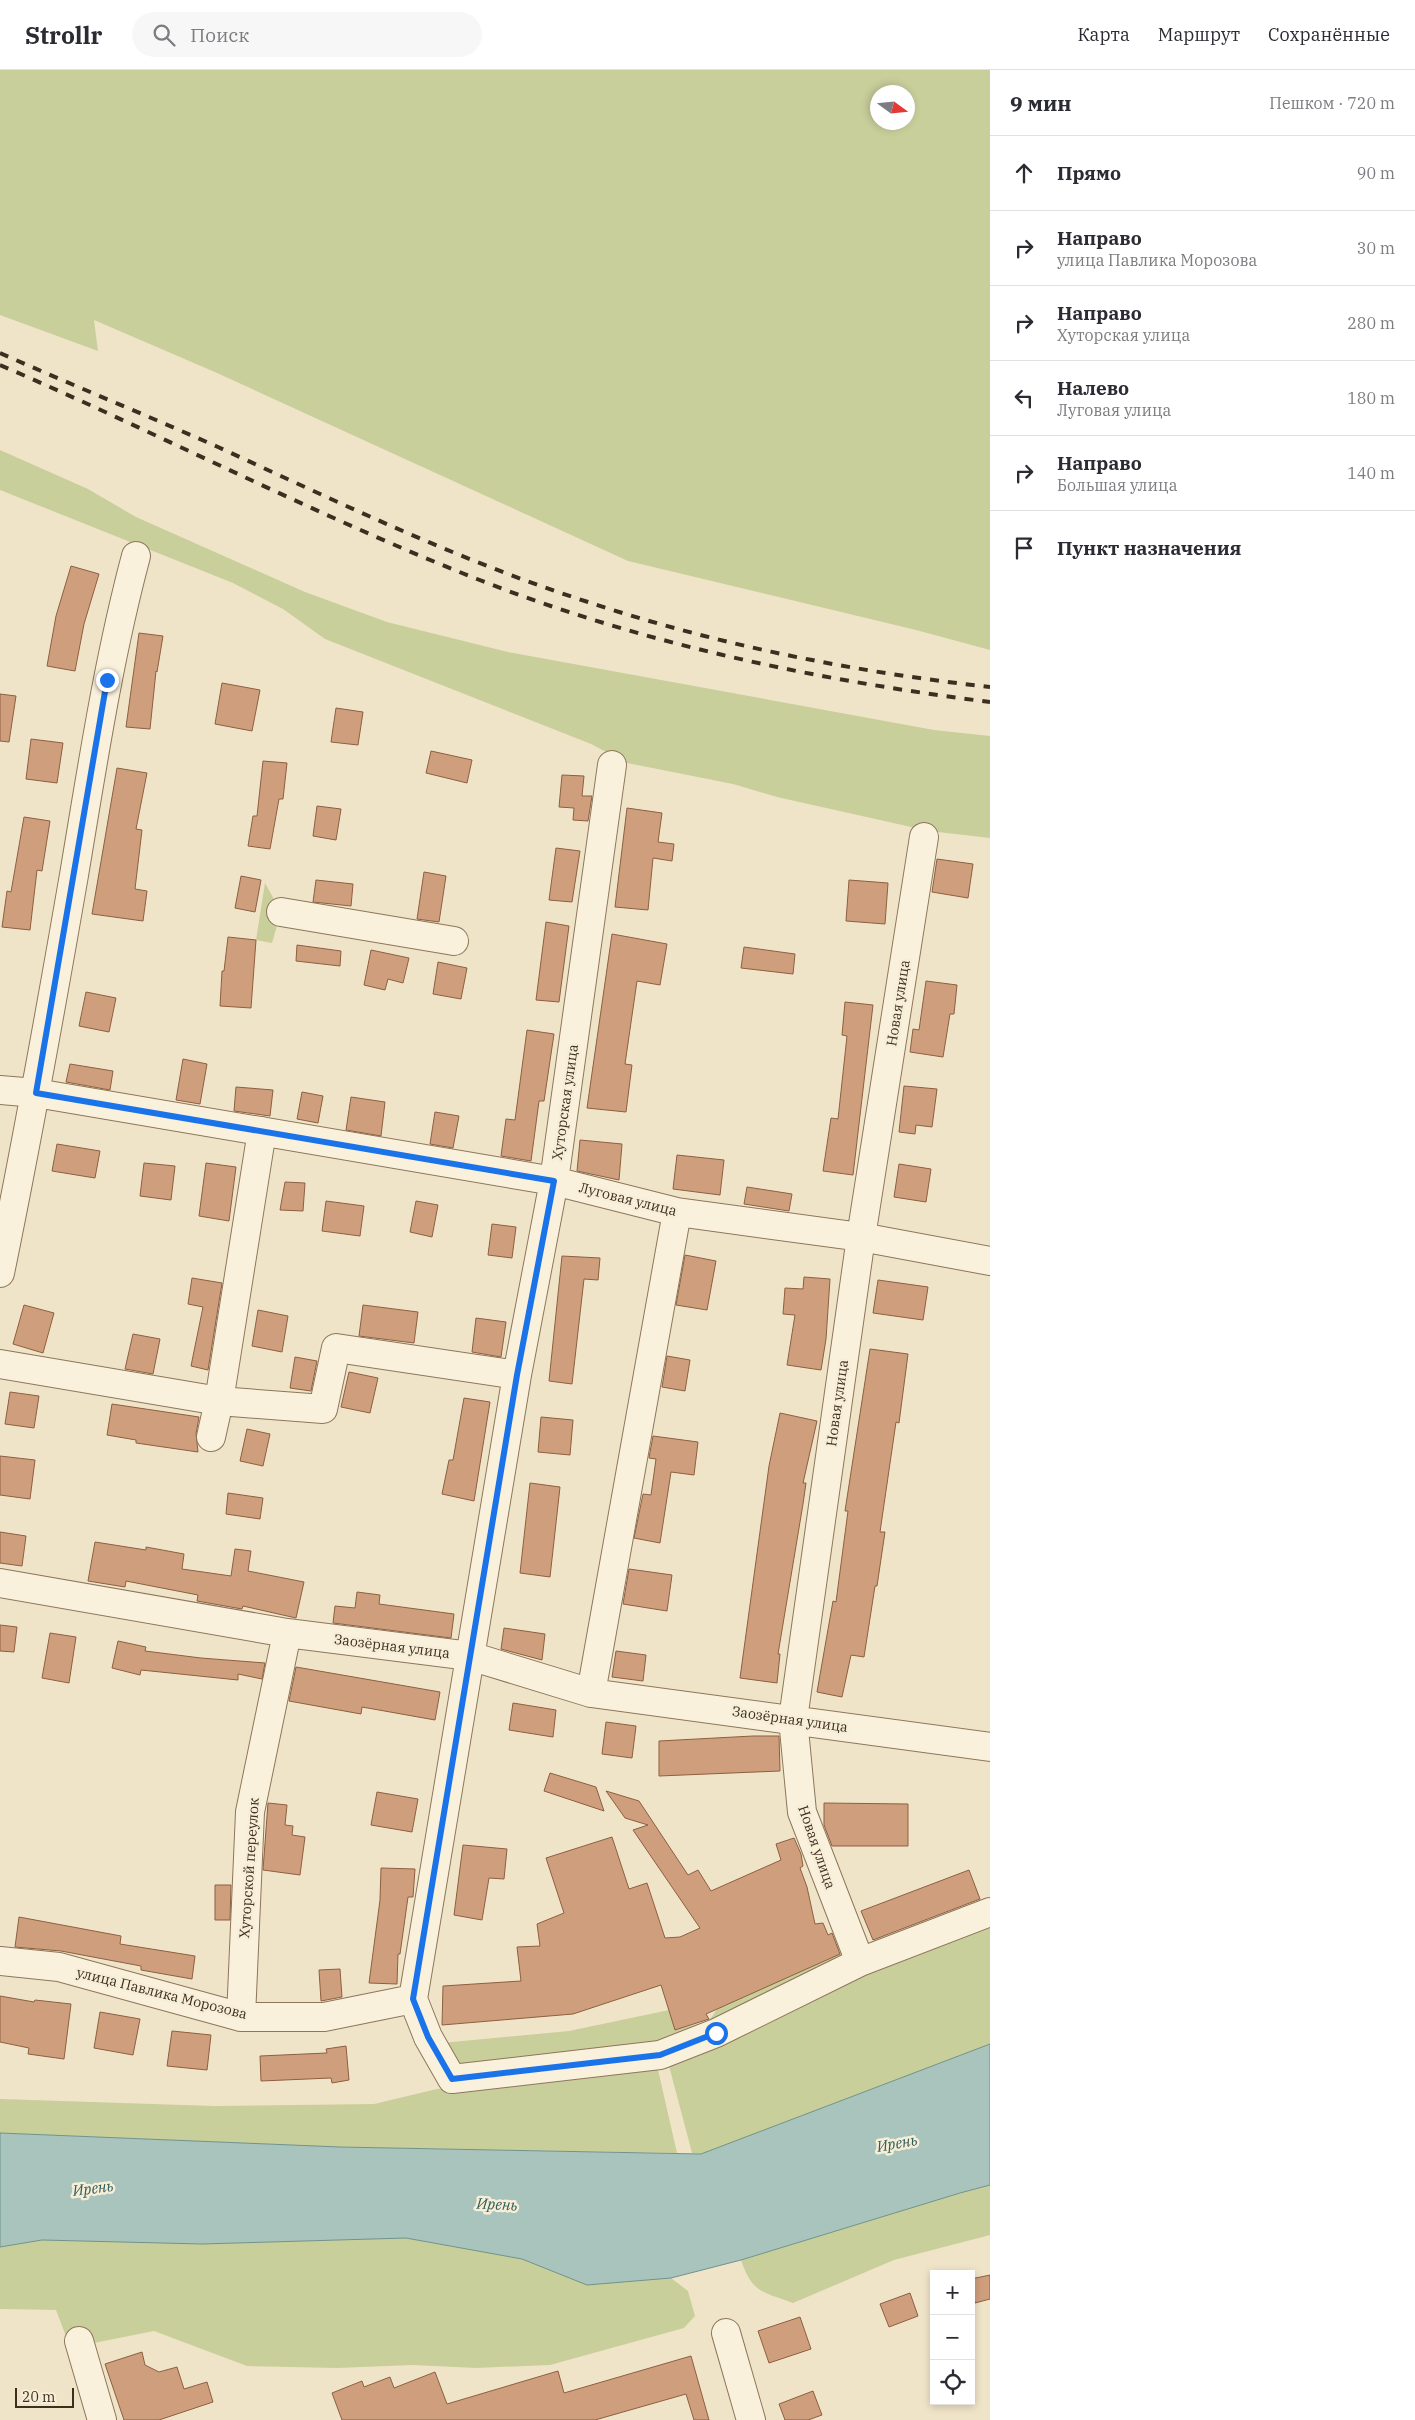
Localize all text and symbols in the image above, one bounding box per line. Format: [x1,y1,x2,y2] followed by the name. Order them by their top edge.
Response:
[132,12,482,57] search box
[25,19,102,51] text: Strollr
[150,21,178,49] icon: search
[190,23,249,47] text: Поиск
[1077,23,1130,46] text: Карта
[1158,23,1240,46] text: Маршрут
[1268,23,1390,46] text: Сохранённые
[870,85,915,130] north arrow
[1010,89,1072,117] text: 9 мин
[1269,93,1395,113] text: Пешком · 720 m
[1010,159,1038,187] icon: ahead
[1057,161,1121,185] text: Прямо
[1357,163,1395,183] text: 90 m
[1057,226,1142,250] text: Направо
[1010,234,1038,262] icon: right
[1357,238,1395,258] text: 30 m
[1057,250,1257,270] text: улица Павлика Морозова
[1057,301,1142,325] text: Направо
[1010,309,1038,337] icon: right
[1347,313,1395,333] text: 280 m
[1057,325,1190,345] text: Хуторская улица
[1057,376,1129,400] text: Налево
[1010,384,1038,412] icon: left
[1347,388,1395,408] text: 180 m
[1057,400,1171,420] text: Луговая улица
[1057,451,1142,475] text: Направо
[1010,459,1038,487] icon: right
[1347,463,1395,483] text: 140 m
[1057,475,1177,495] text: Большая улица
[1010,534,1038,562] icon: arrive
[1057,536,1241,560] text: Пункт назначения
[96,669,119,692] route end
[882,958,914,1048] street label: Новая улица
[548,1043,582,1161] street label: Хуторская улица
[577,1178,679,1220] street label: Луговая улица
[822,1358,852,1447] street label: Новая улица
[333,1630,451,1662] street label: Заозёрная улица
[731,1702,849,1736] street label: Заозёрная улица
[235,1797,263,1939] street label: Хуторской переулок
[794,1803,840,1892] street label: Новая улица
[75,1963,249,2023] street label: улица Павлика Морозова
[705,2022,728,2045] route start
[874,2130,919,2156] water label: Ирень
[70,2176,115,2200] water label: Ирень
[475,2193,518,2215] water label: Ирень
[930,2270,975,2405] map controls
[930,2270,975,2315] button: +
[930,2315,975,2360] button: −
[930,2360,975,2405] button: locate
[15,2385,74,2408] scale bar
[22,2388,55,2406] text: 20 m

